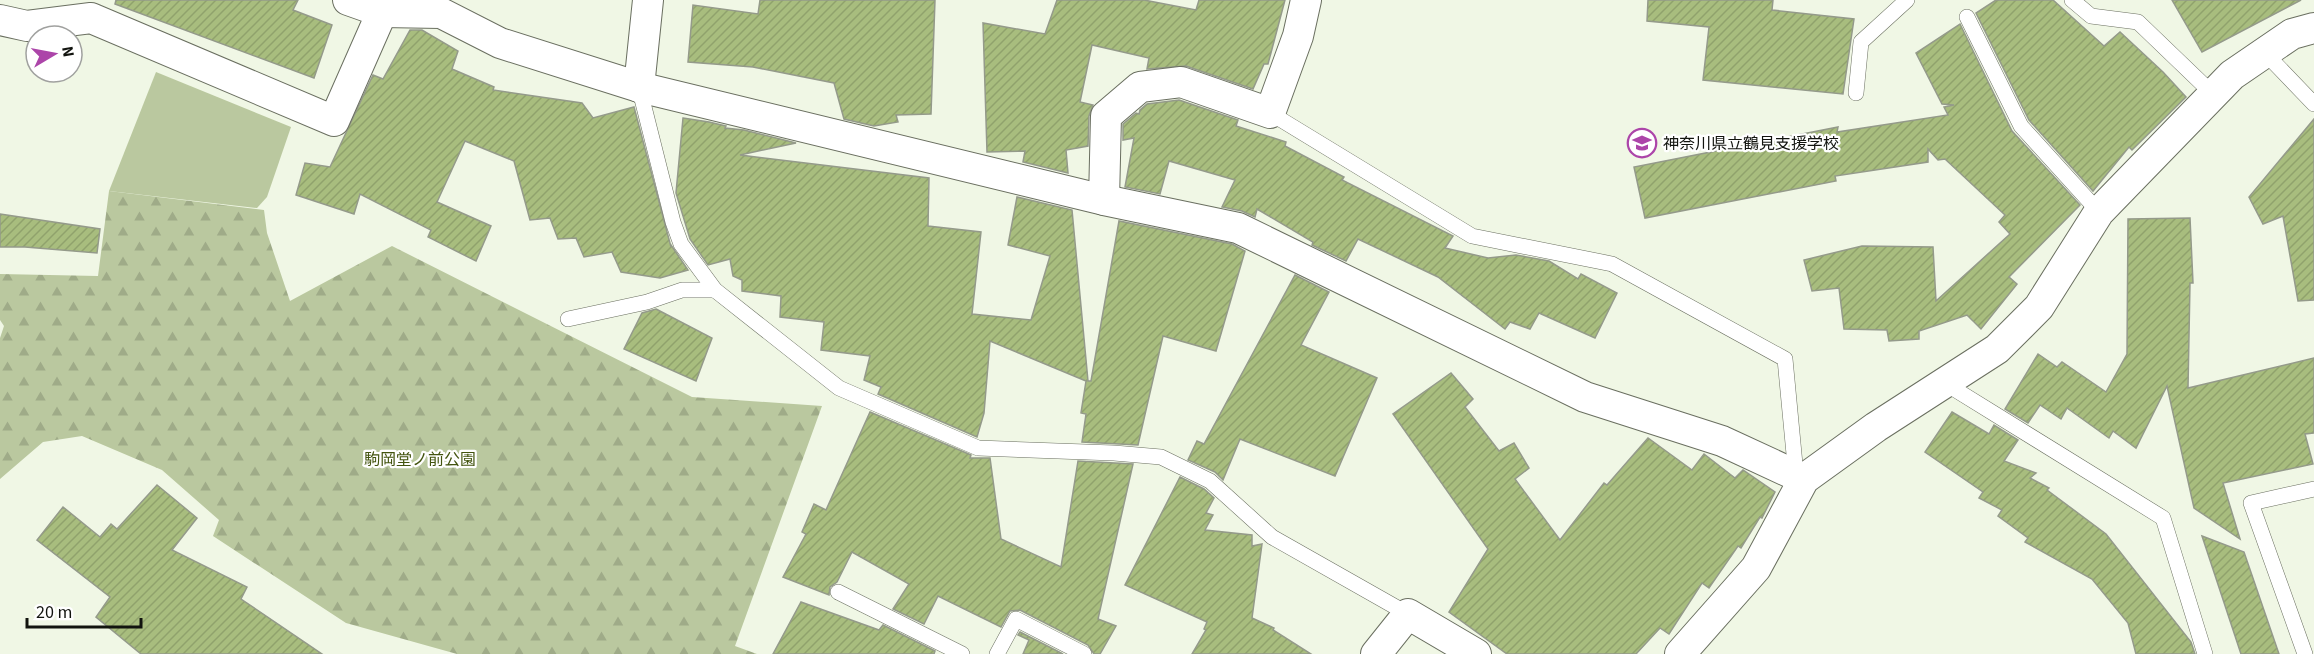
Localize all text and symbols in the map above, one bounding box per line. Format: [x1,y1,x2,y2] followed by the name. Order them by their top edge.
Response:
[24,24,84,84] north arrow
[56,44,80,59] text: N
[1626,127,1658,159] school or university icon: 神奈川県立鶴見支援学校
[1663,133,1839,155] place label: 神奈川県立鶴見支援学校
[364,449,476,471] park label: 駒岡堂ノ前公園
[27,591,141,629] scale bar
[36,600,72,625] text: 20 m

